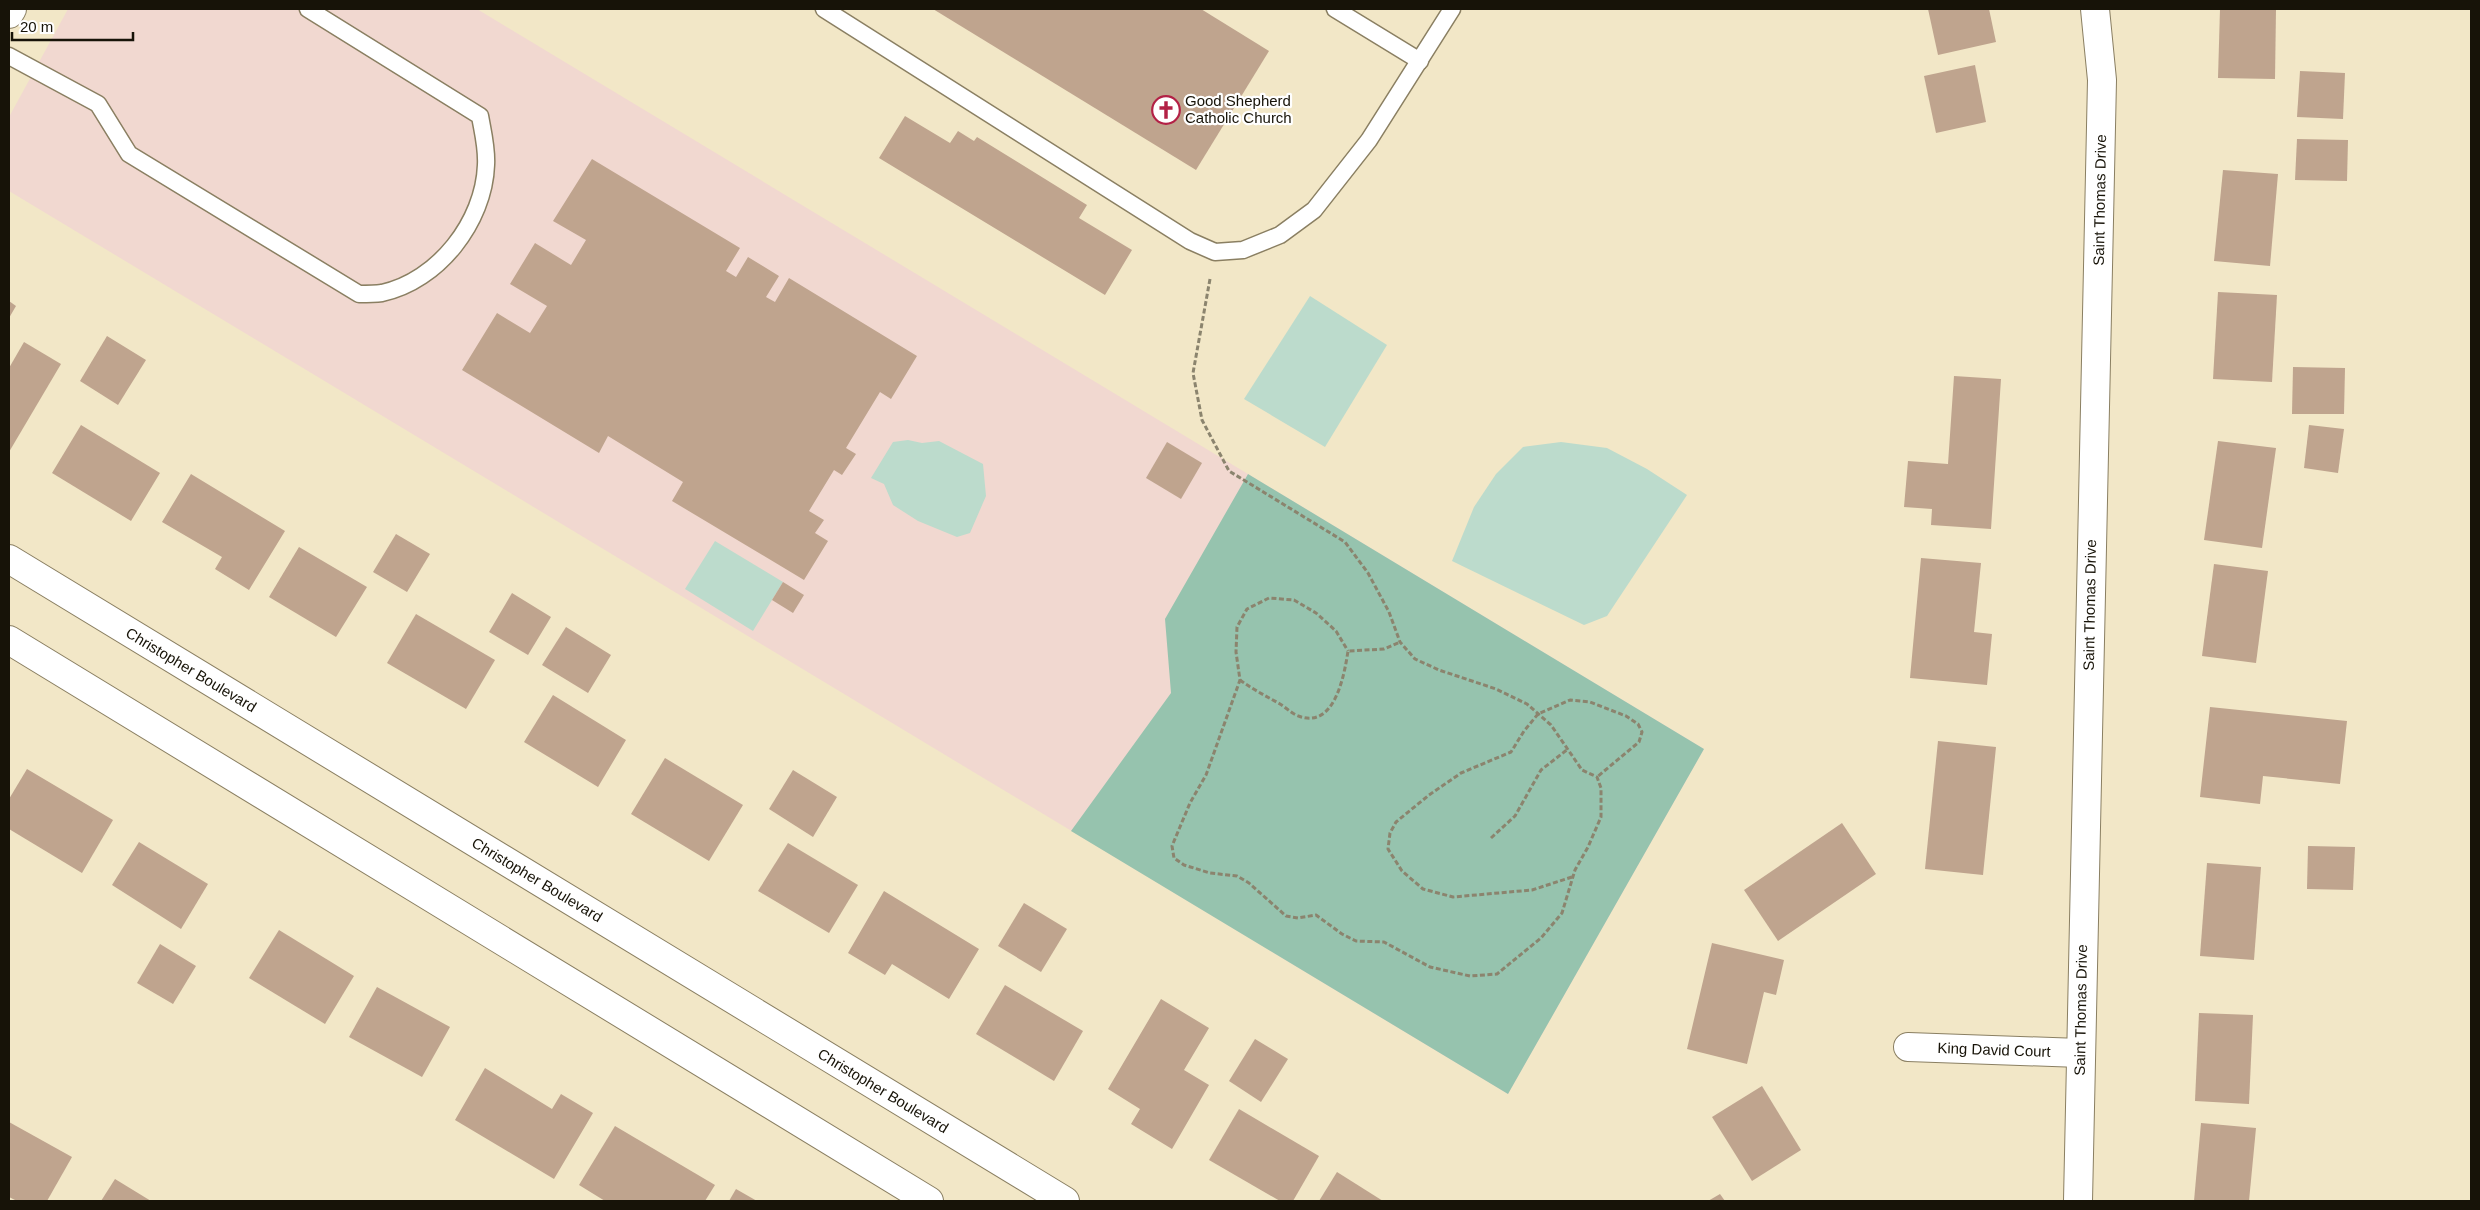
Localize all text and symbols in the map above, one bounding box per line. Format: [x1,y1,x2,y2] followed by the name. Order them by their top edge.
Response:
[12,10,134,42] scale bar
[20,18,53,35] text: 20 m
[1185,92,1292,126] place label: Good Shepherd Catholic Church
[1151,95,1181,125] church icon: Good Shepherd Catholic Church
[2090,134,2109,266] street label: Saint Thomas Drive
[2080,539,2099,671] street label: Saint Thomas Drive
[123,624,260,715] street label: Christopher Boulevard
[469,834,606,925] street label: Christopher Boulevard
[2071,944,2090,1076] street label: Saint Thomas Drive
[1937,1039,2052,1060] street label: King David Court
[815,1045,952,1136] street label: Christopher Boulevard

